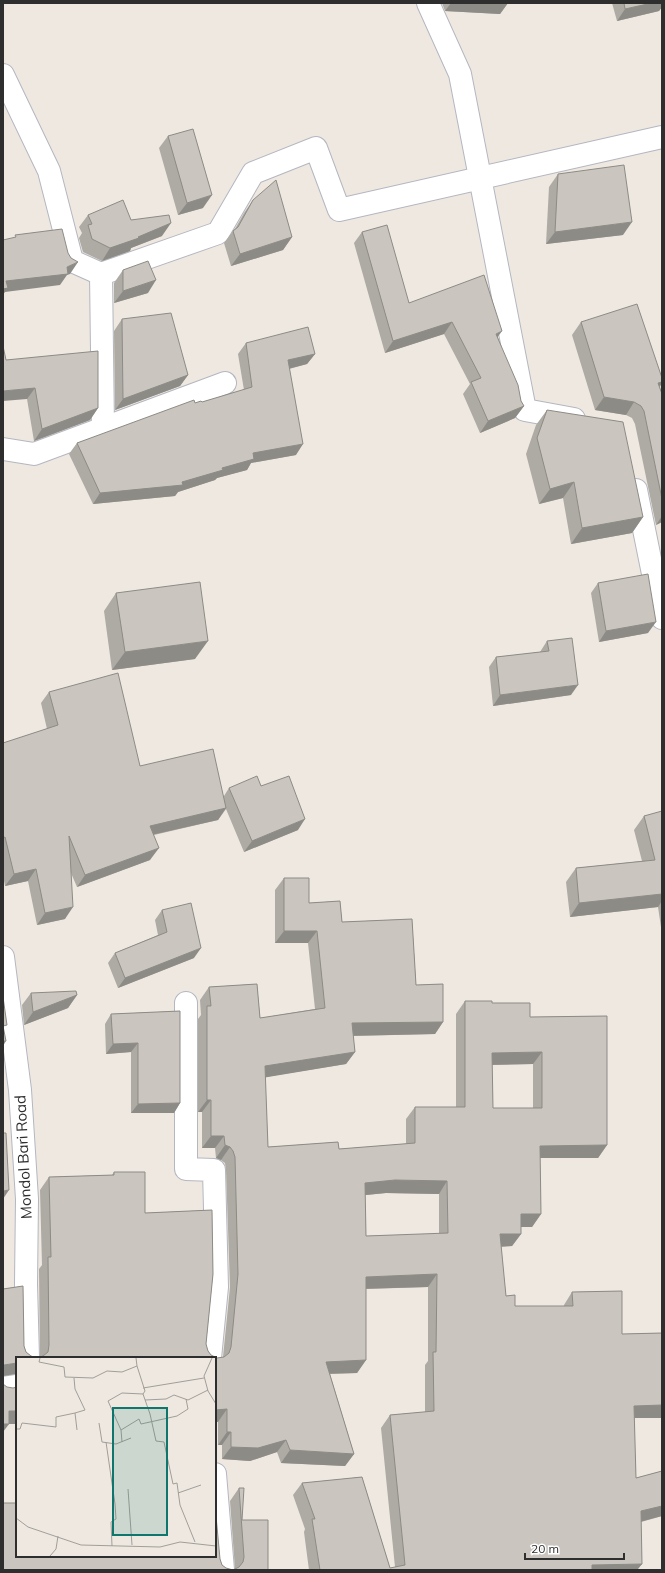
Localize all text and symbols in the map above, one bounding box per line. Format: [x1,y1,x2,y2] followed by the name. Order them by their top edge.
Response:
[10,1094,36,1220] street label: Mondol Bari Road
[16,1357,216,1557] inset map
[525,1535,624,1561] scale bar
[531,1541,559,1556] text: 20 m

